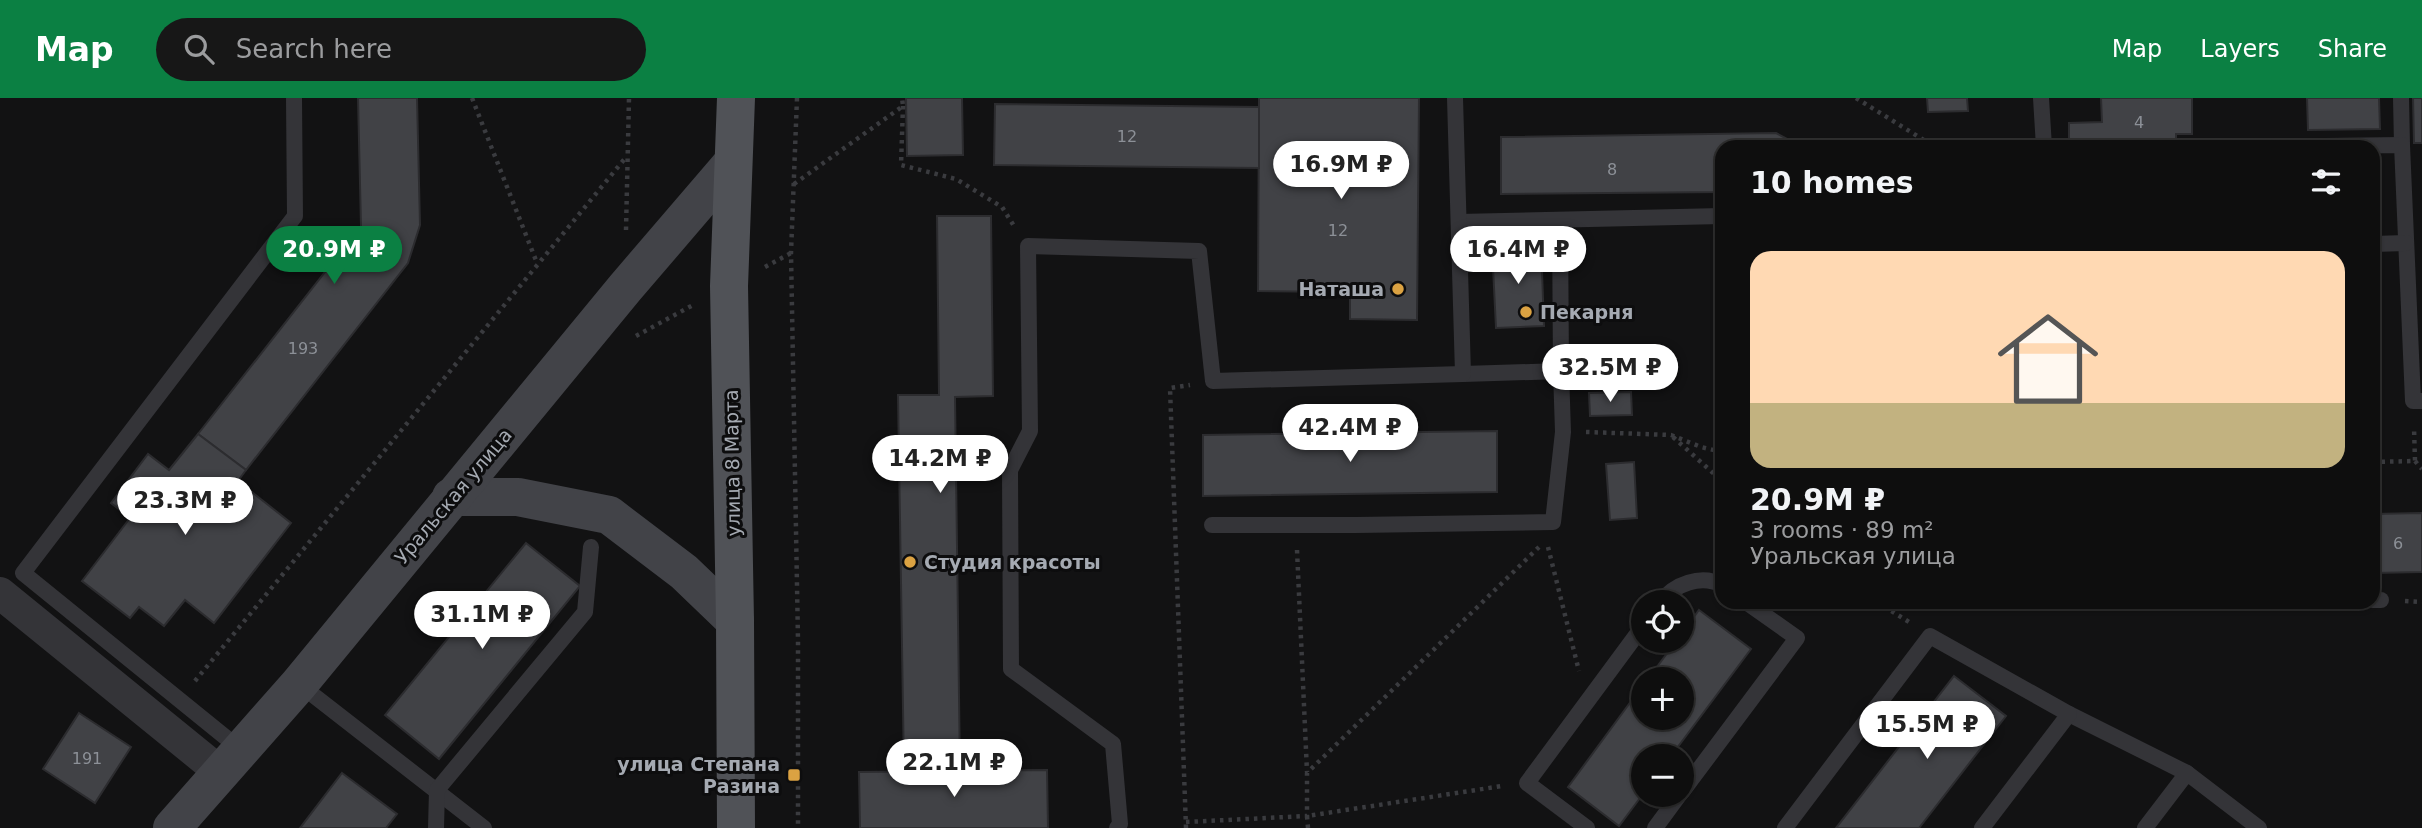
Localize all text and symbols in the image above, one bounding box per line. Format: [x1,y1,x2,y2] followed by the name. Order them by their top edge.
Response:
[156,18,646,81] search box
[35,30,114,69] text: Map
[180,30,218,68] icon: search
[236,34,392,64] text: Search here
[2112,35,2162,63] text: Map
[2200,35,2280,63] text: Layers
[2318,35,2387,63] text: Share
[2134,113,2144,132] house number: 4
[1117,127,1137,146] house number: 12
[1276,141,1406,201] pin: 16.9M ₽
[1289,151,1393,177] text: 16.9M ₽
[1607,160,1617,179] house number: 8
[2307,163,2345,201] icon: filters
[1750,165,1914,200] text: 10 homes
[1328,221,1348,240] house number: 12
[269,226,399,286] pin: 20.9M ₽
[1453,226,1583,286] pin: 16.4M ₽
[282,236,386,262] text: 20.9M ₽
[1466,236,1570,262] text: 16.4M ₽
[1298,278,1384,300] place label: Наташа
[1390,281,1406,297] marker: Наташа
[1985,296,2111,422] icon: home
[1540,301,1633,323] place label: Пекарня
[1518,304,1534,320] marker: Пекарня
[288,339,318,358] house number: 193
[1545,344,1675,404] pin: 32.5M ₽
[1558,354,1662,380] text: 32.5M ₽
[720,389,744,537] street label: улица 8 Марта
[1285,404,1415,464] pin: 42.4M ₽
[1298,414,1402,440] text: 42.4M ₽
[390,424,516,568] street label: Уральская улица
[875,436,1005,495] pin: 14.2M ₽
[888,445,992,471] text: 14.2M ₽
[120,478,250,537] pin: 23.3M ₽
[1750,482,1885,517] text: 20.9M ₽
[133,487,237,513] text: 23.3M ₽
[1750,517,1934,543] text: 3 rooms · 89 m²
[2393,534,2403,553] house number: 6
[1750,543,1956,569] text: Уральская улица
[924,551,1101,573] place label: Студия красоты
[902,554,918,570] marker: Студия красоты
[1631,590,1694,807] map controls
[1631,590,1694,653] button: locate
[417,592,547,651] pin: 31.1M ₽
[430,601,534,627] text: 31.1M ₽
[1631,667,1694,730] button: +
[1862,702,1992,761] pin: 15.5M ₽
[1875,711,1979,737] text: 15.5M ₽
[889,740,1019,799] pin: 22.1M ₽
[1631,744,1694,807] button: −
[72,749,102,768] house number: 191
[902,749,1006,775] text: 22.1M ₽
[617,753,780,797] place label: улица Степана Разина
[786,767,802,783] marker: улица Степана Разина

